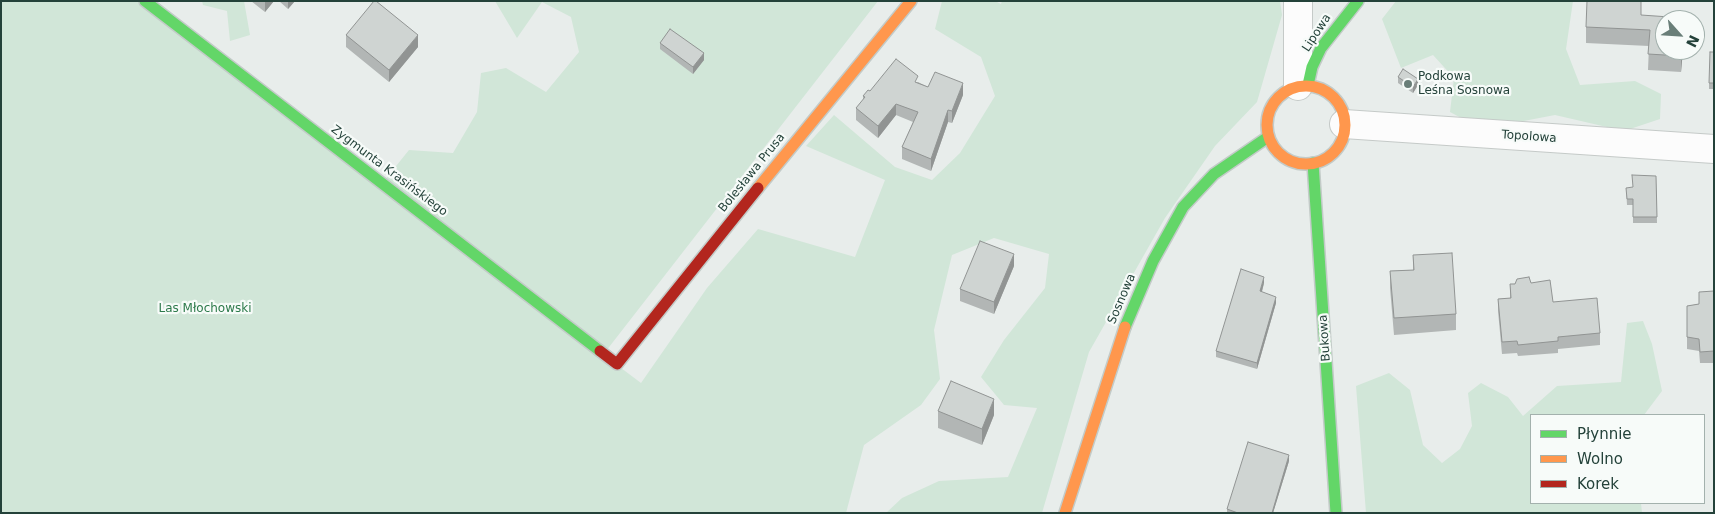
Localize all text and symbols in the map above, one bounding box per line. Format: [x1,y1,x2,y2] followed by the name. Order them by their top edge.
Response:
[1655,10,1705,60] north arrow
[1299,11,1335,55] street label: Lipowa
[1683,32,1702,50] text: N
[1418,70,1510,98] place label: Podkowa Leśna Sosnowa
[1402,78,1414,90] marker: Podkowa Leśna Sosnowa
[328,123,450,219] street label: Zygmunta Krasińskiego
[1501,128,1557,146] street label: Topolowa
[716,131,788,215] street label: Bolesława Prusa
[1105,272,1139,326] street label: Sosnowa
[158,302,252,316] park label: Las Młochowski
[1316,314,1334,362] street label: Bukowa
[1530,414,1705,504] legend
[1577,425,1632,443] text: Płynnie
[1577,450,1623,468] text: Wolno
[1577,475,1619,493] text: Korek

